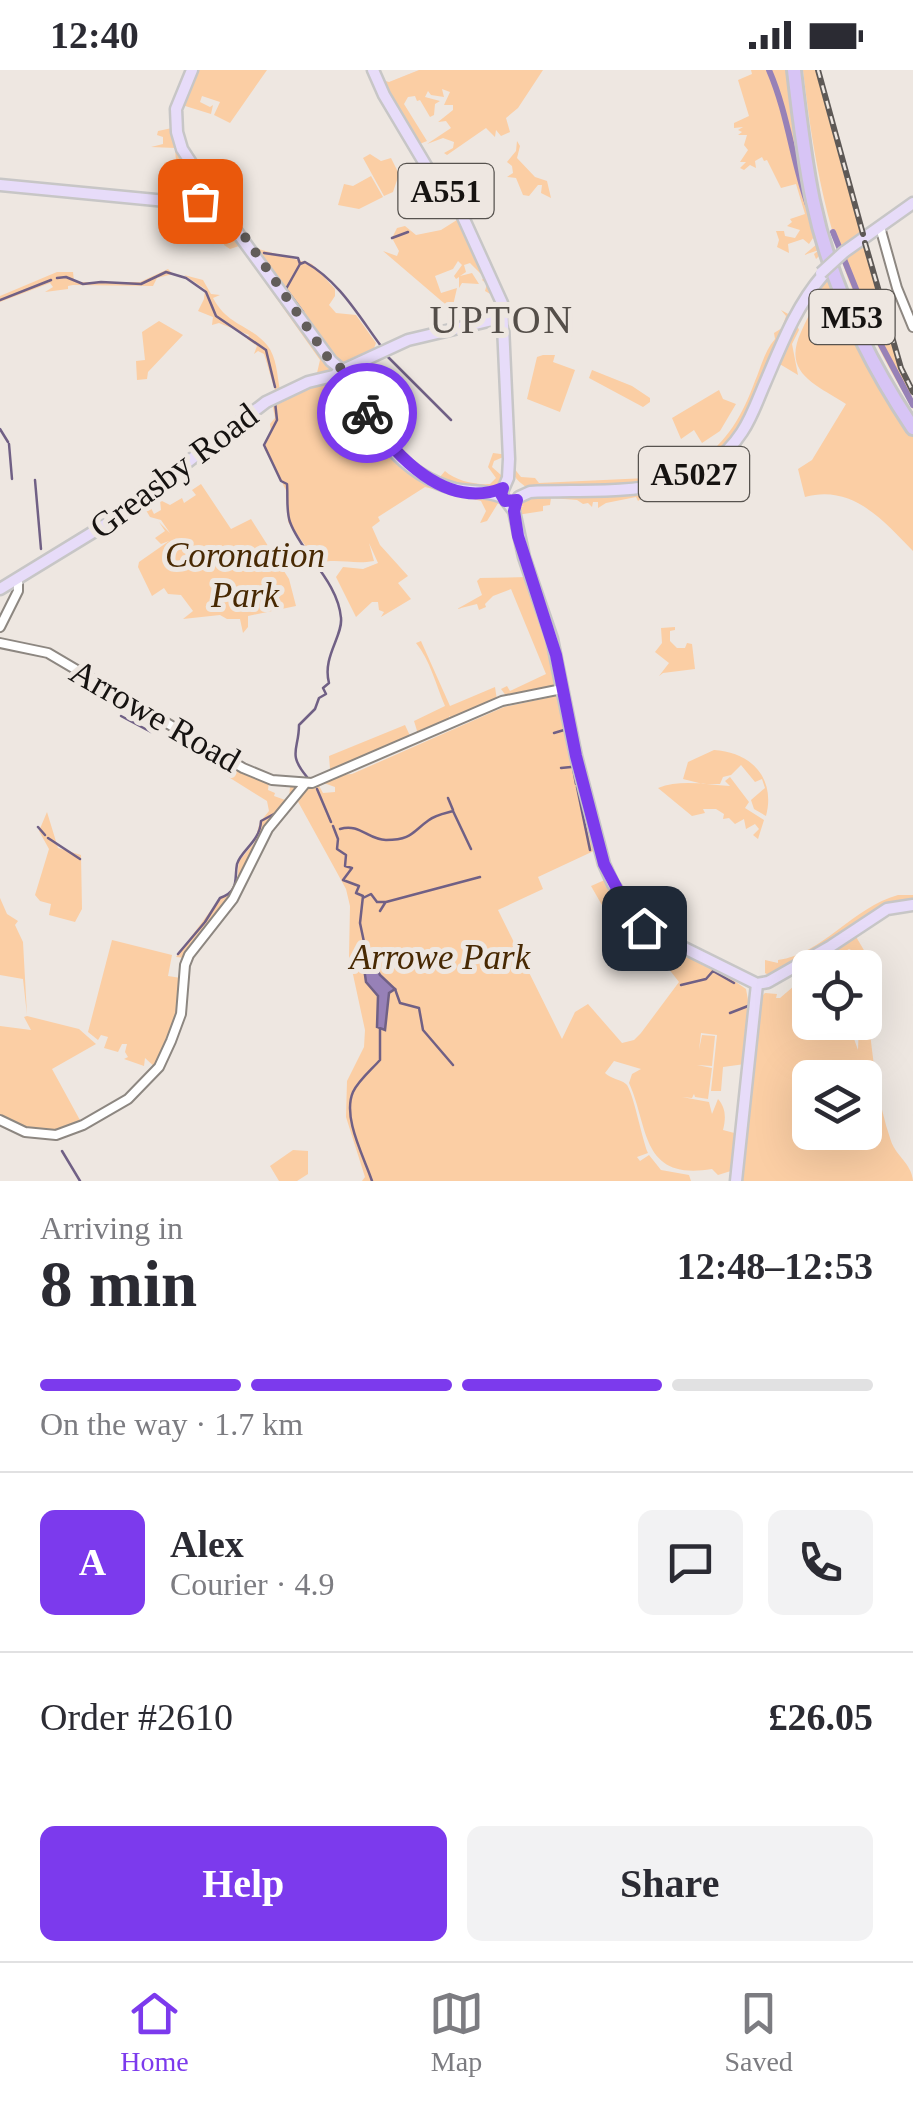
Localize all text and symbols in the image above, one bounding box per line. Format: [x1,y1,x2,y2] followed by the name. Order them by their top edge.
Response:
[50,14,139,56] text: 12:40
[158,159,243,244] pin
[398,164,494,218] road number: A551
[173,174,228,229] icon: bag
[810,290,894,344] road number: M53
[429,297,575,342] district label: UPTON
[317,363,417,463] courier
[340,386,395,441] icon: bike
[83,395,266,547] street label: Greasby Road
[639,447,749,501] road number: A5027
[165,536,325,615] park label: Coronation Park
[63,652,247,781] street label: Arrowe Road
[602,886,687,971] pin
[617,901,672,956] icon: home
[348,938,532,977] park label: Arrowe Park
[792,950,882,1150] map controls
[792,950,882,1040] button: locate
[792,1060,882,1150] button: layers
[40,1210,183,1246] text: Arriving in
[677,1245,873,1287] text: 12:48–12:53
[40,1248,197,1320] text: 8 min
[40,1406,303,1442] text: On the way · 1.7 km
[638,1510,743,1615] button: chat
[768,1510,873,1615] button: phone
[170,1523,244,1565] text: Alex
[79,1541,106,1583] text: A
[170,1566,334,1602] text: Courier · 4.9
[40,1696,233,1738] text: Order #2610
[769,1696,873,1738] text: £26.05
[40,1826,447,1941] button: Help
[467,1826,873,1941] button: Share
[120,1986,189,2078] tab: Home
[429,1986,484,2078] tab: Map
[724,1986,793,2078] tab: Saved

